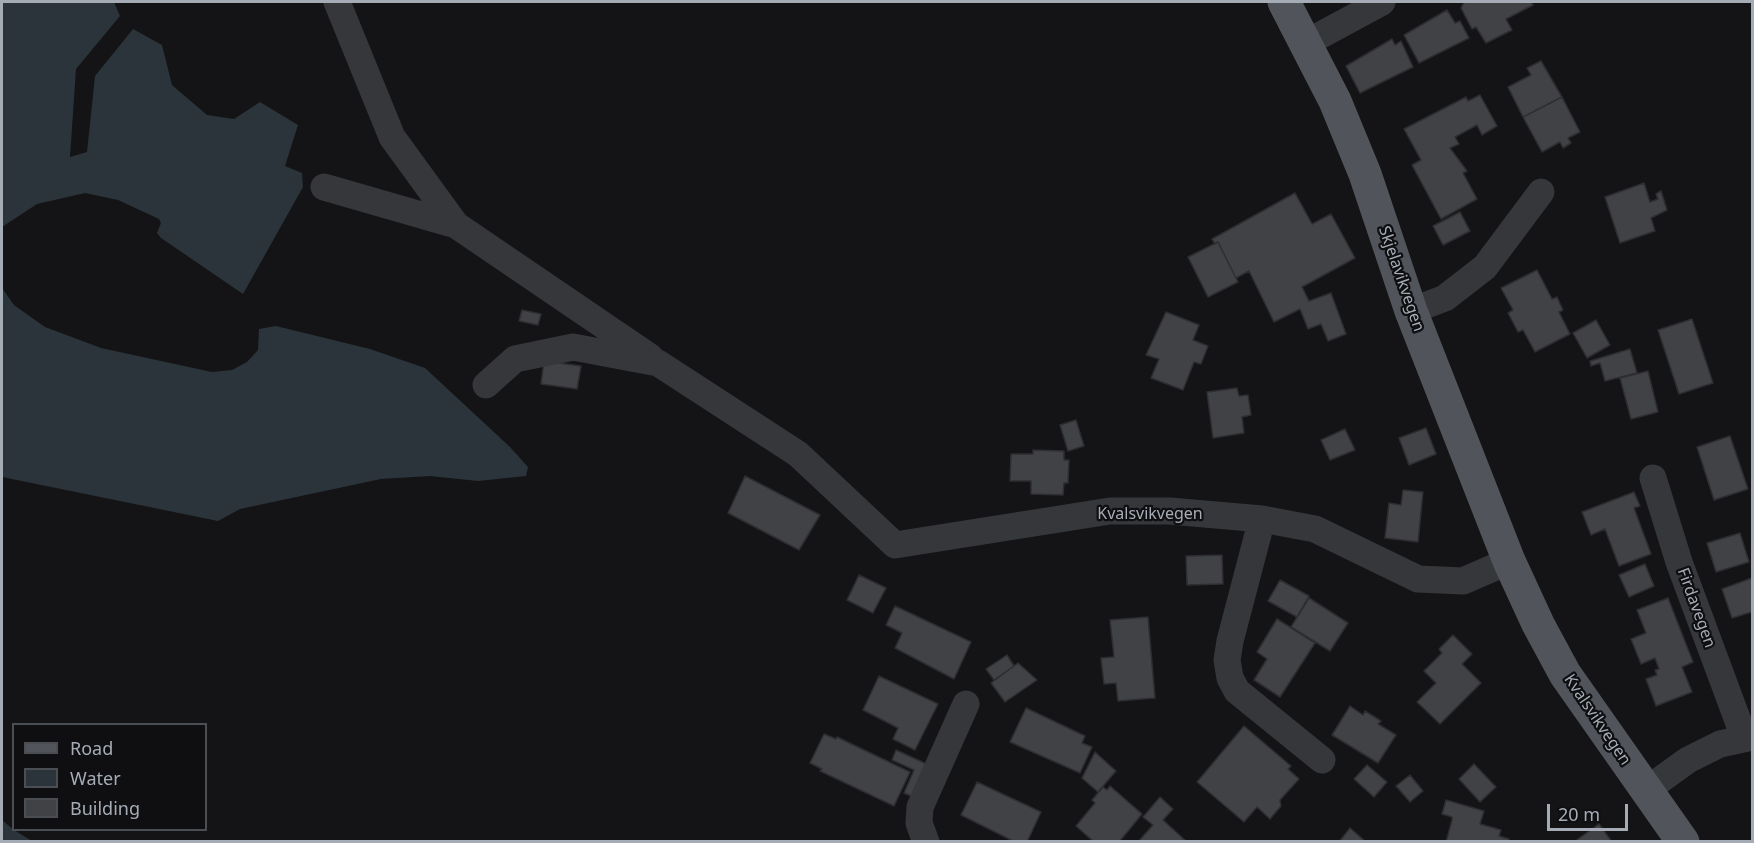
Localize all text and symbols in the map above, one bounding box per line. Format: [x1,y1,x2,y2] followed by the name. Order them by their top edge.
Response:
[1374,224,1428,334] street label: Skjelavikvegen
[1097,504,1203,524] street label: Kvalsvikvegen
[1673,566,1719,650] street label: Firdavegen
[1560,671,1634,769] street label: Kvalsvikvegen
[12,723,207,831] legend
[70,736,113,760] text: Road
[70,766,121,790] text: Water
[1550,792,1631,830] scale bar
[70,796,140,820] text: Building
[1558,802,1600,826] text: 20 m

